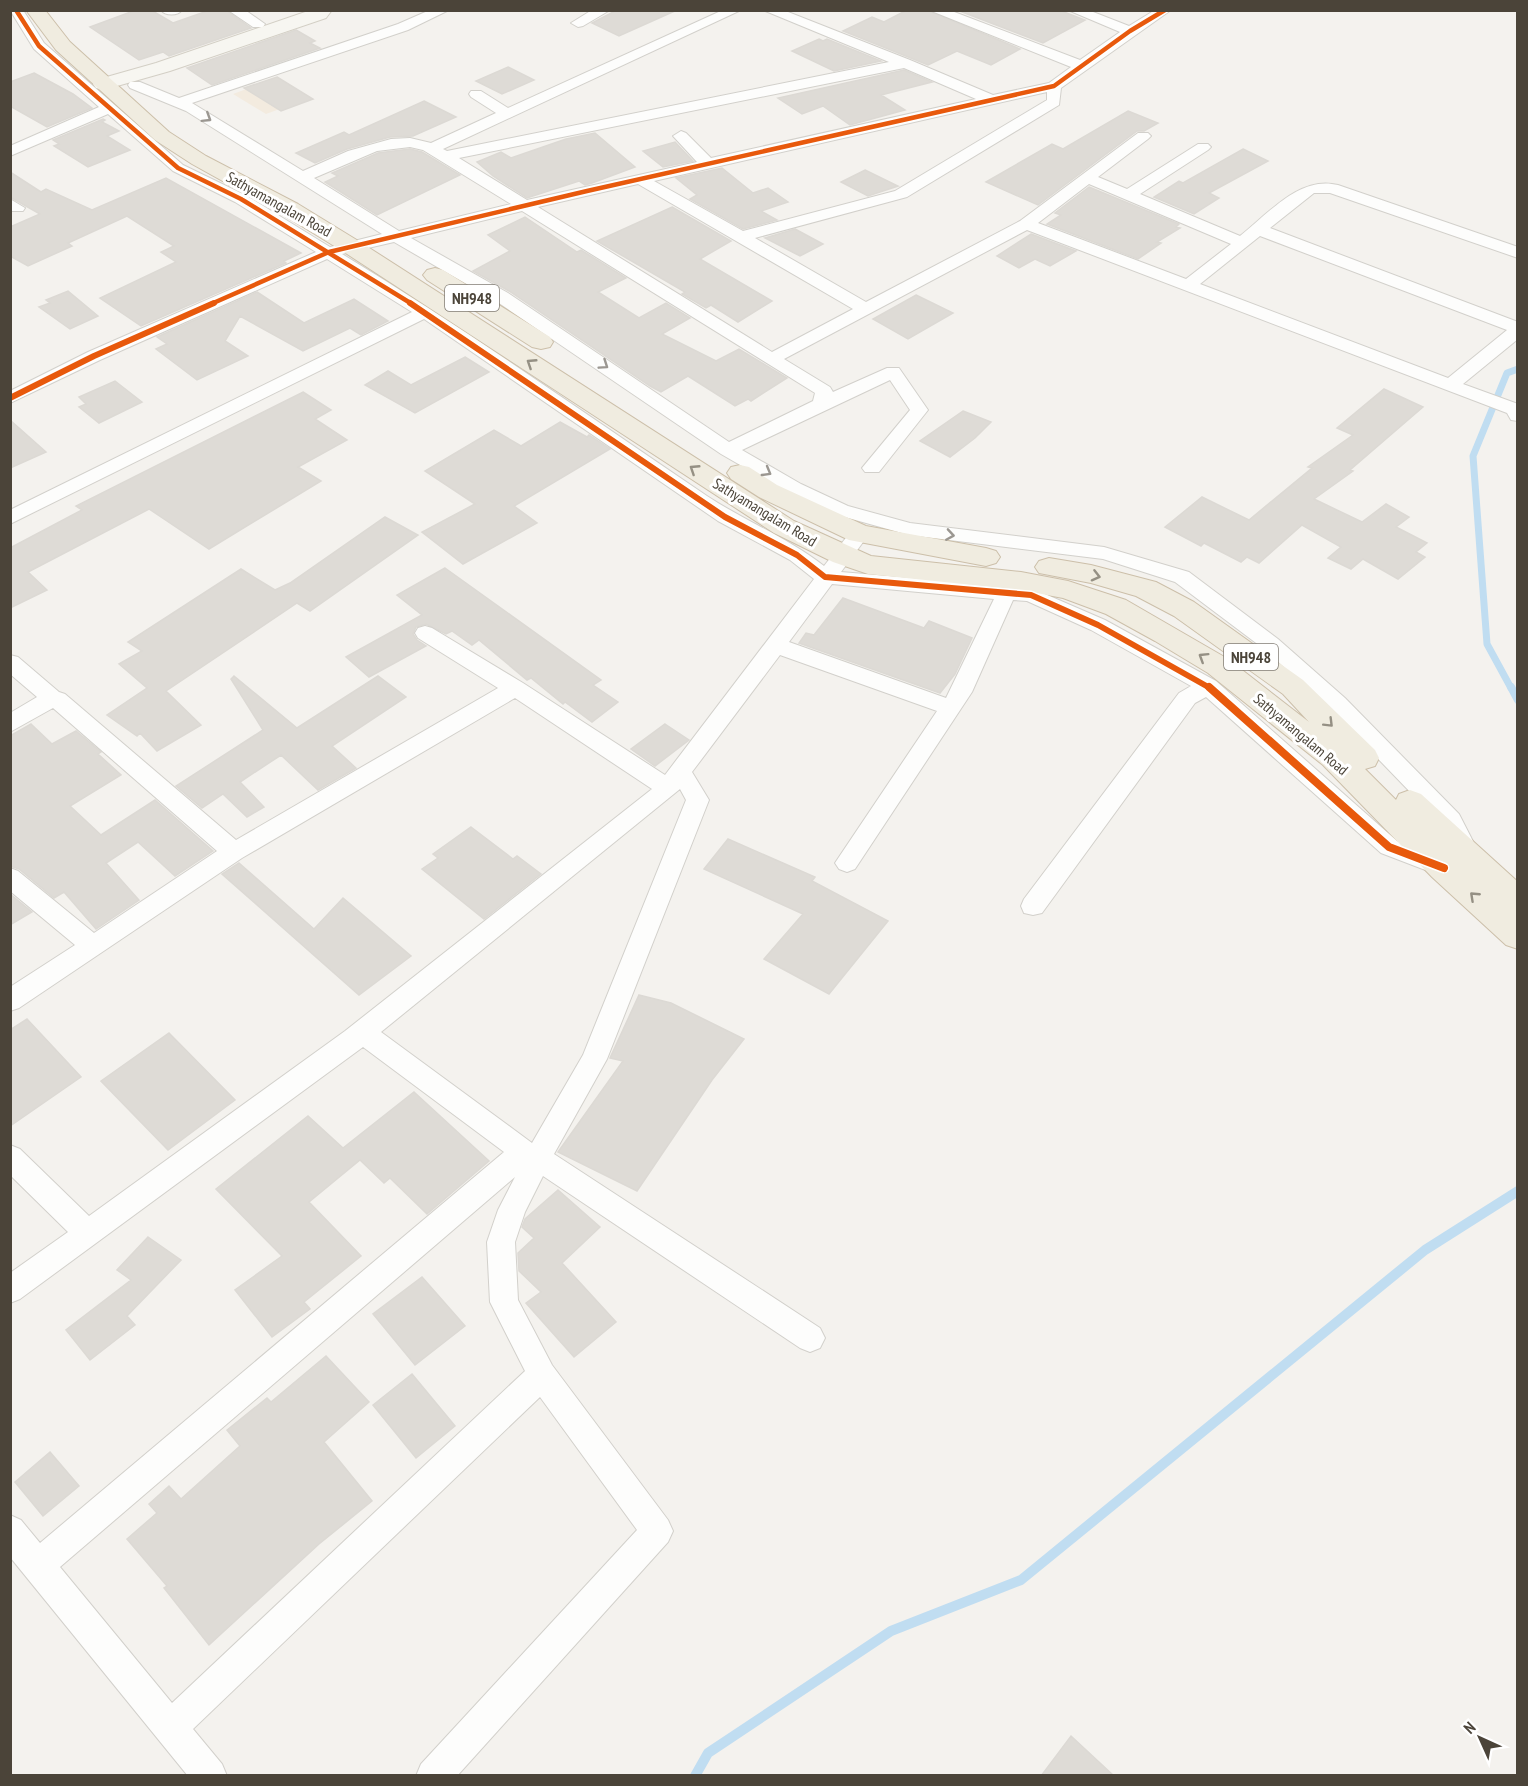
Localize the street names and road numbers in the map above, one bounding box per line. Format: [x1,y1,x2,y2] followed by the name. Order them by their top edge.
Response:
[223,167,335,241] street label: Sathyamangalam Road
[445,285,499,311] road number: NH948
[710,474,820,550] street label: Sathyamangalam Road
[1224,644,1278,670] road number: NH948
[1250,689,1352,779] street label: Sathyamangalam Road

